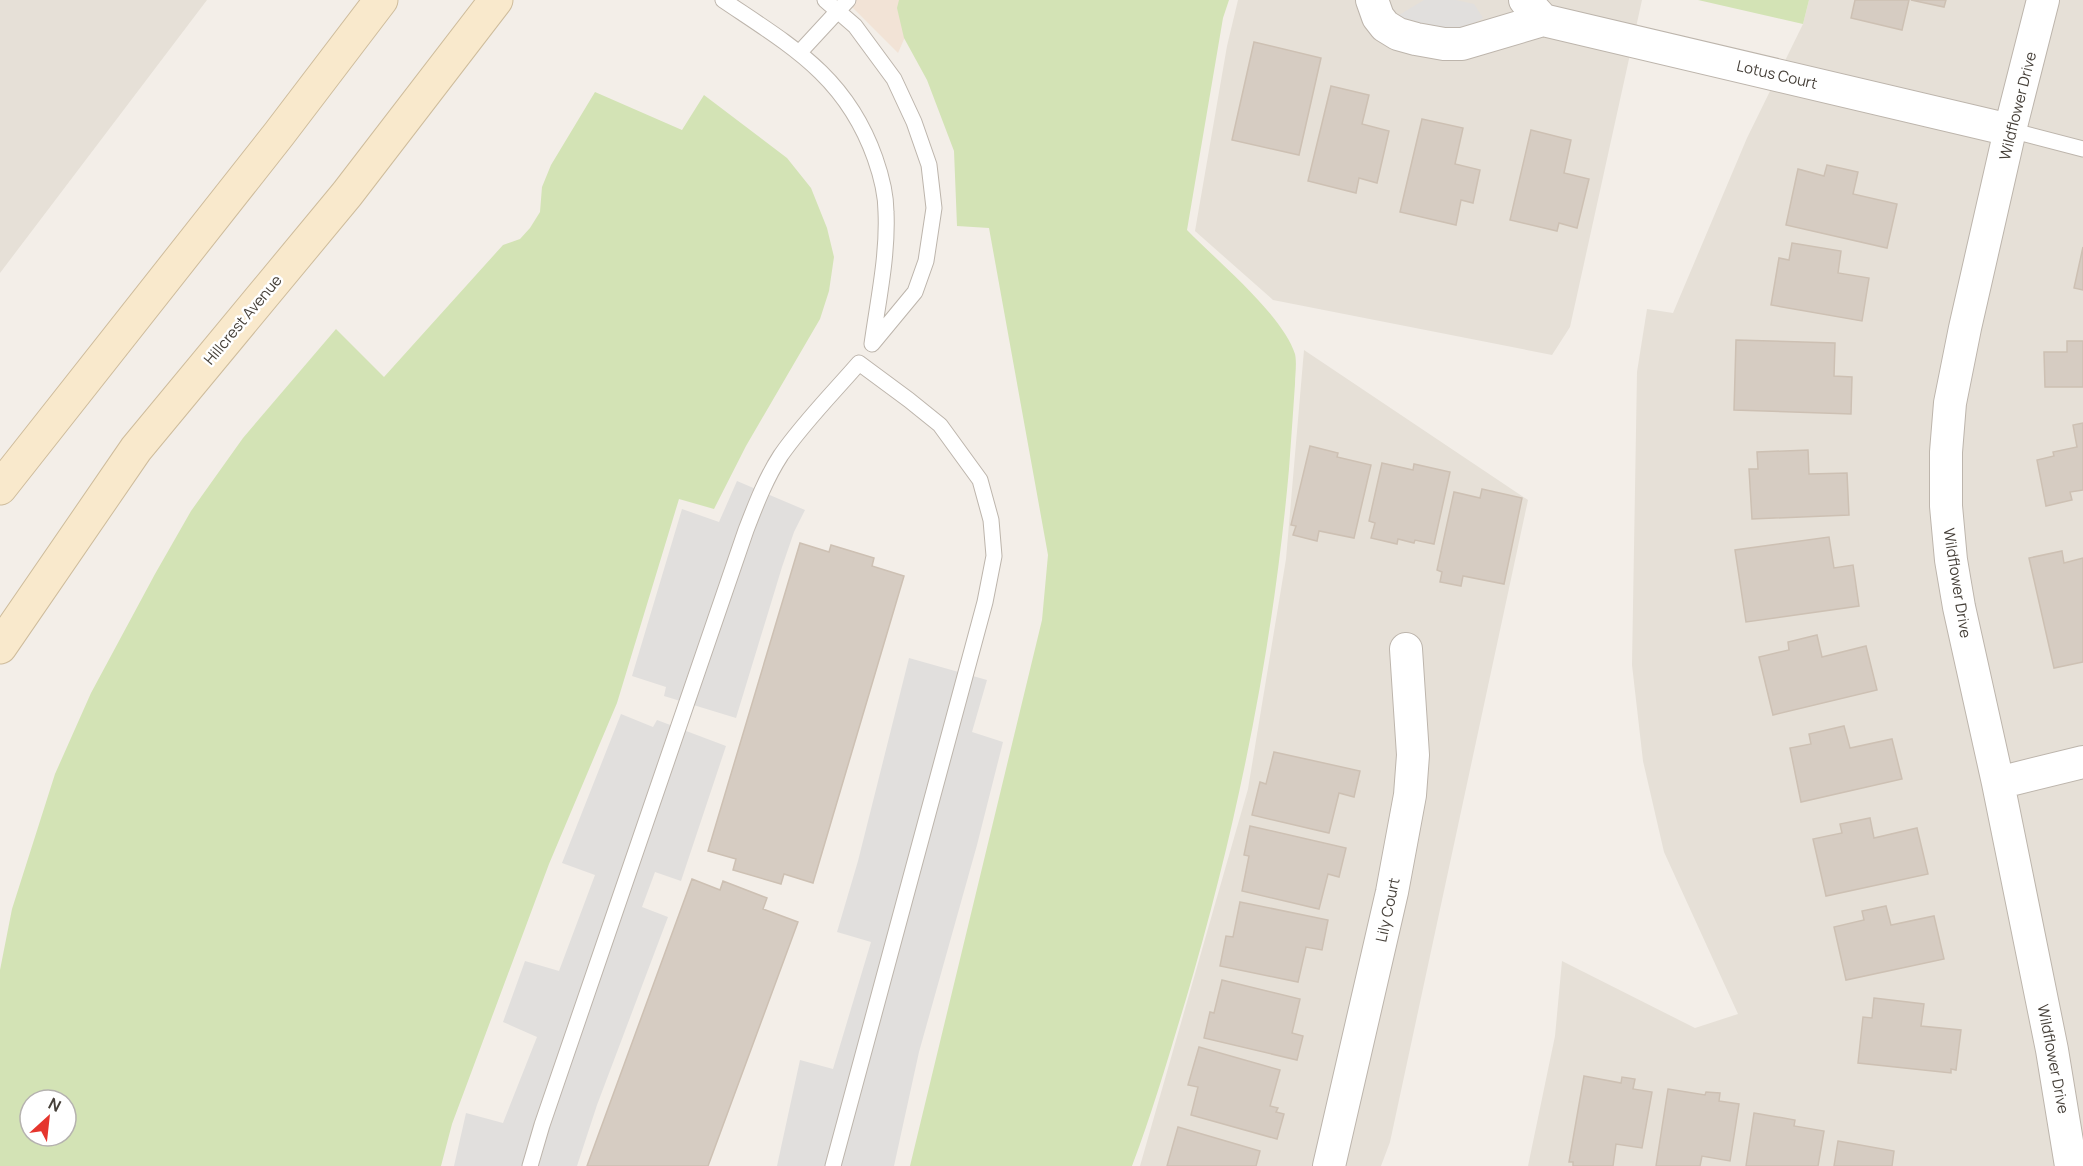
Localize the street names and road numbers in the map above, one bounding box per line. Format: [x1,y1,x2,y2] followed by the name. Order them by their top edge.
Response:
[1994,49,2041,162] street label: Wildflower Drive
[1735,55,1820,94] street label: Lotus Court
[199,270,287,369] street label: Hillcrest Avenue
[1938,526,1977,640] street label: Wildflower Drive
[1370,876,1405,944] street label: Lily Court
[2033,1002,2074,1116] street label: Wildflower Drive

